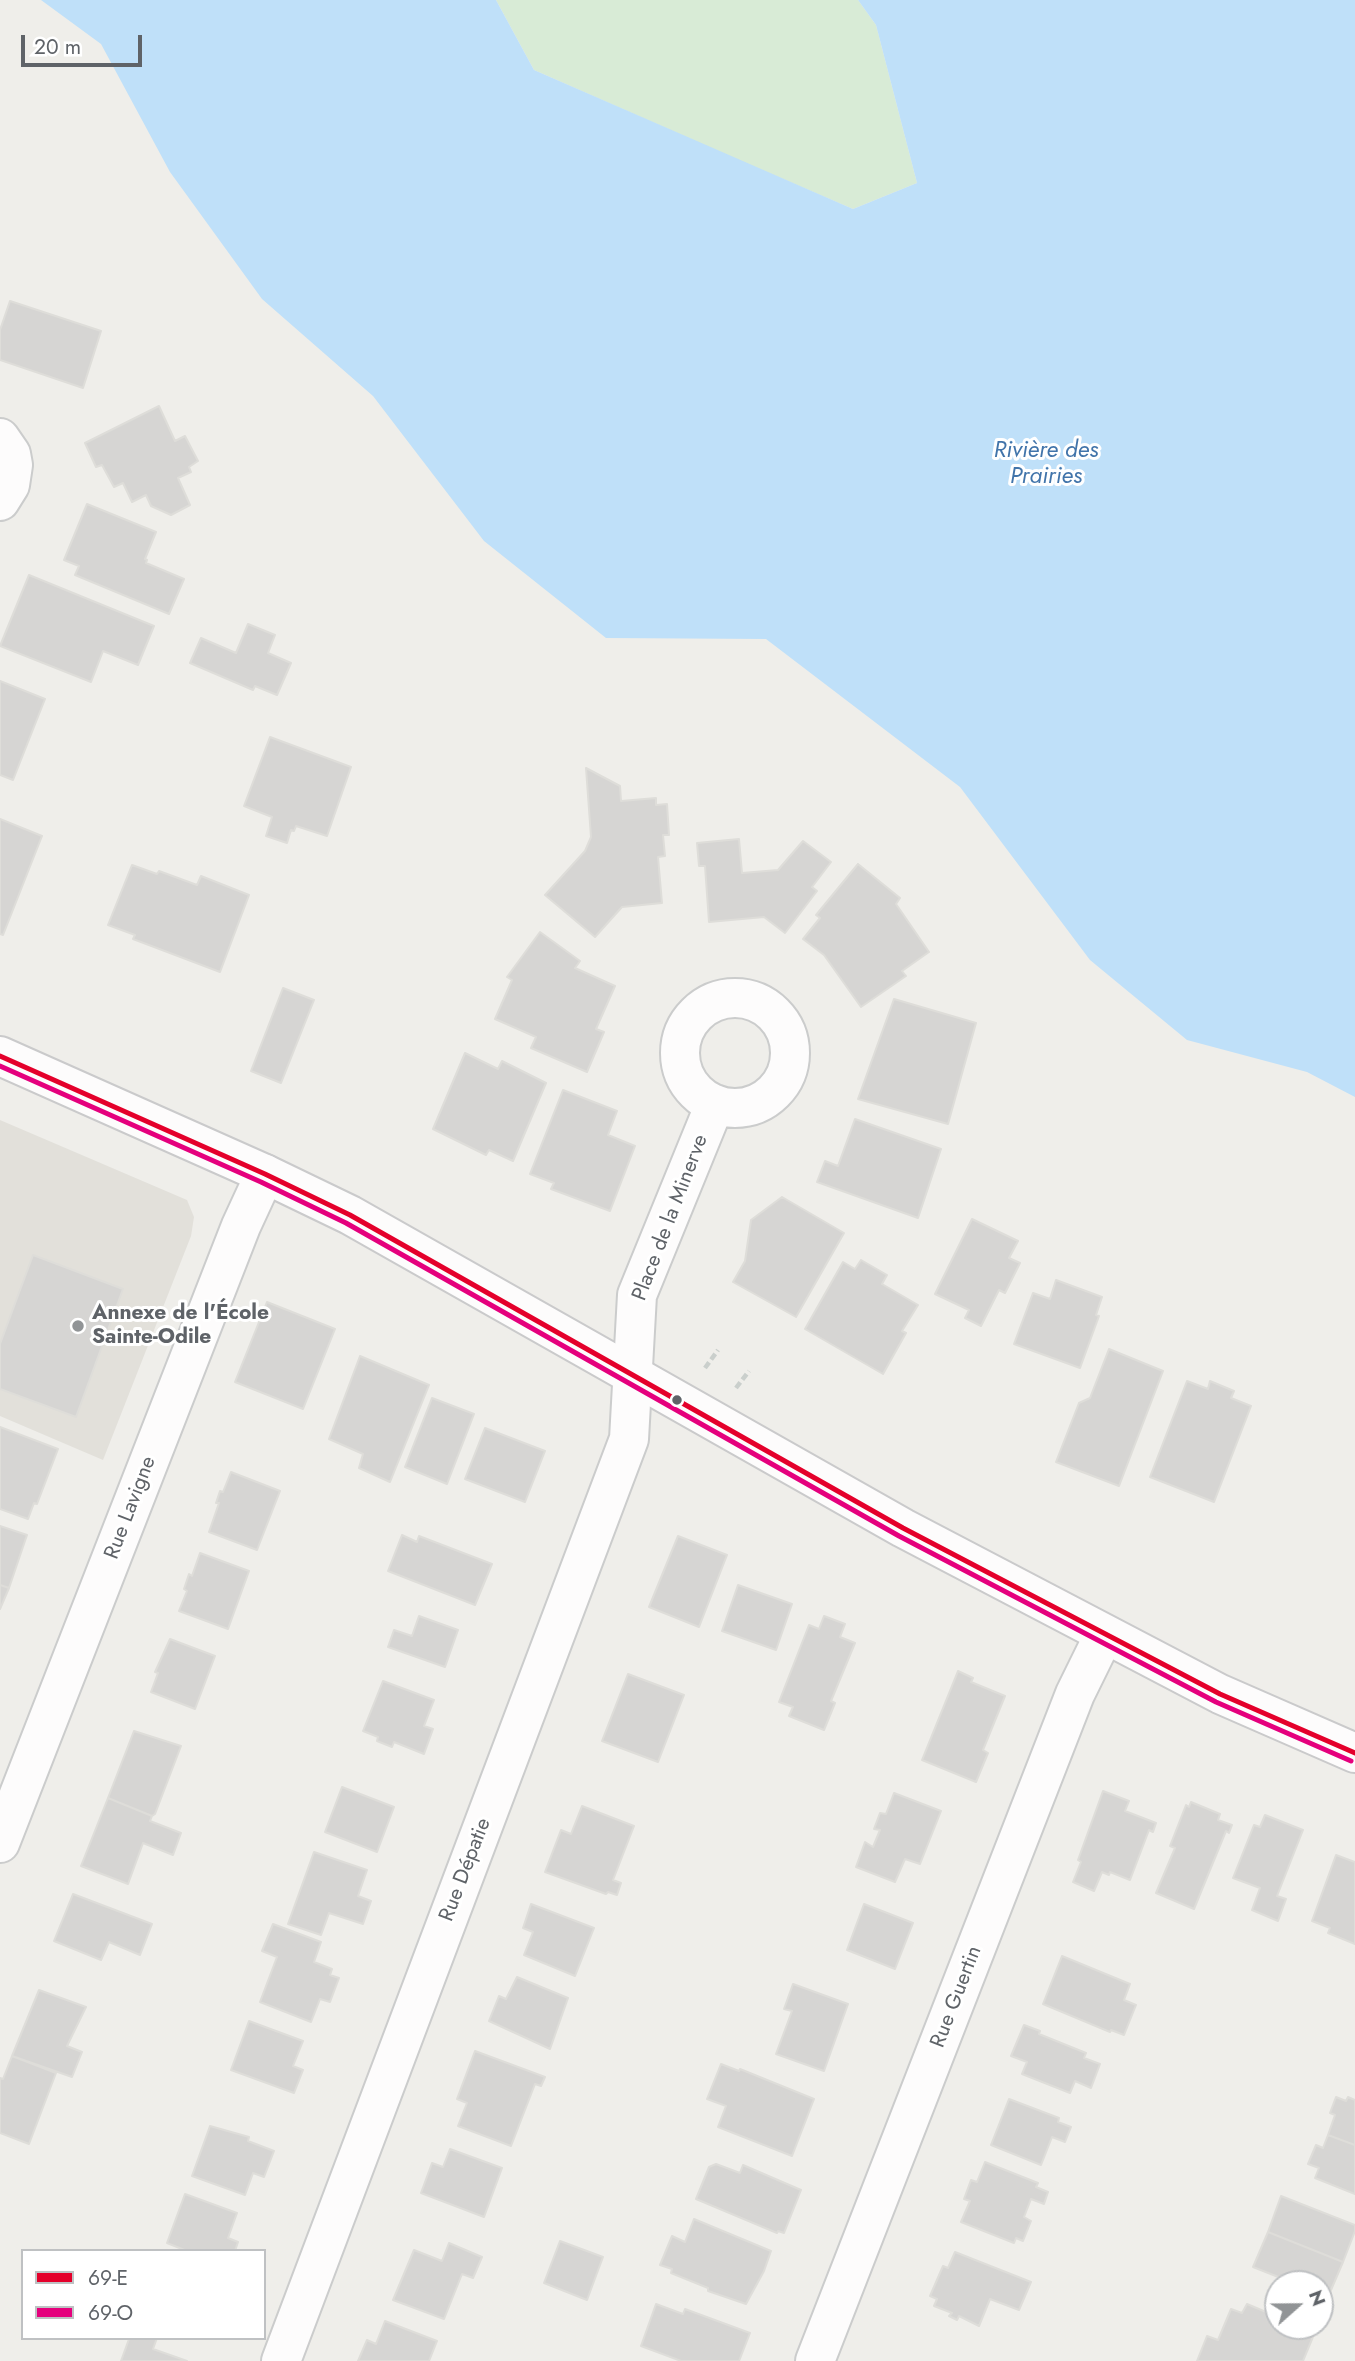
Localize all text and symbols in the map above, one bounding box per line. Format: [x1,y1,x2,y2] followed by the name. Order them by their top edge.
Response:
[24,21,145,65] scale bar
[34,32,81,62] text: 20 m
[994,437,1098,491] water label: Rivière des Prairies
[628,1131,714,1305] street label: Place de la Minerve
[92,1301,269,1351] place label: Annexe de l'École Sainte-Odile
[70,1318,86,1334] marker: Annexe de l'École Sainte-Odile
[670,1393,684,1407] unlabelled marker
[100,1453,162,1563] street label: Rue Lavigne
[435,1815,497,1925] street label: Rue Dépatie
[926,1943,988,2051] street label: Rue Guertin
[21,2249,266,2340] legend
[88,2263,128,2293] text: 69-E
[1264,2270,1334,2340] north arrow
[1302,2286,1333,2310] text: N
[88,2298,133,2328] text: 69-O

